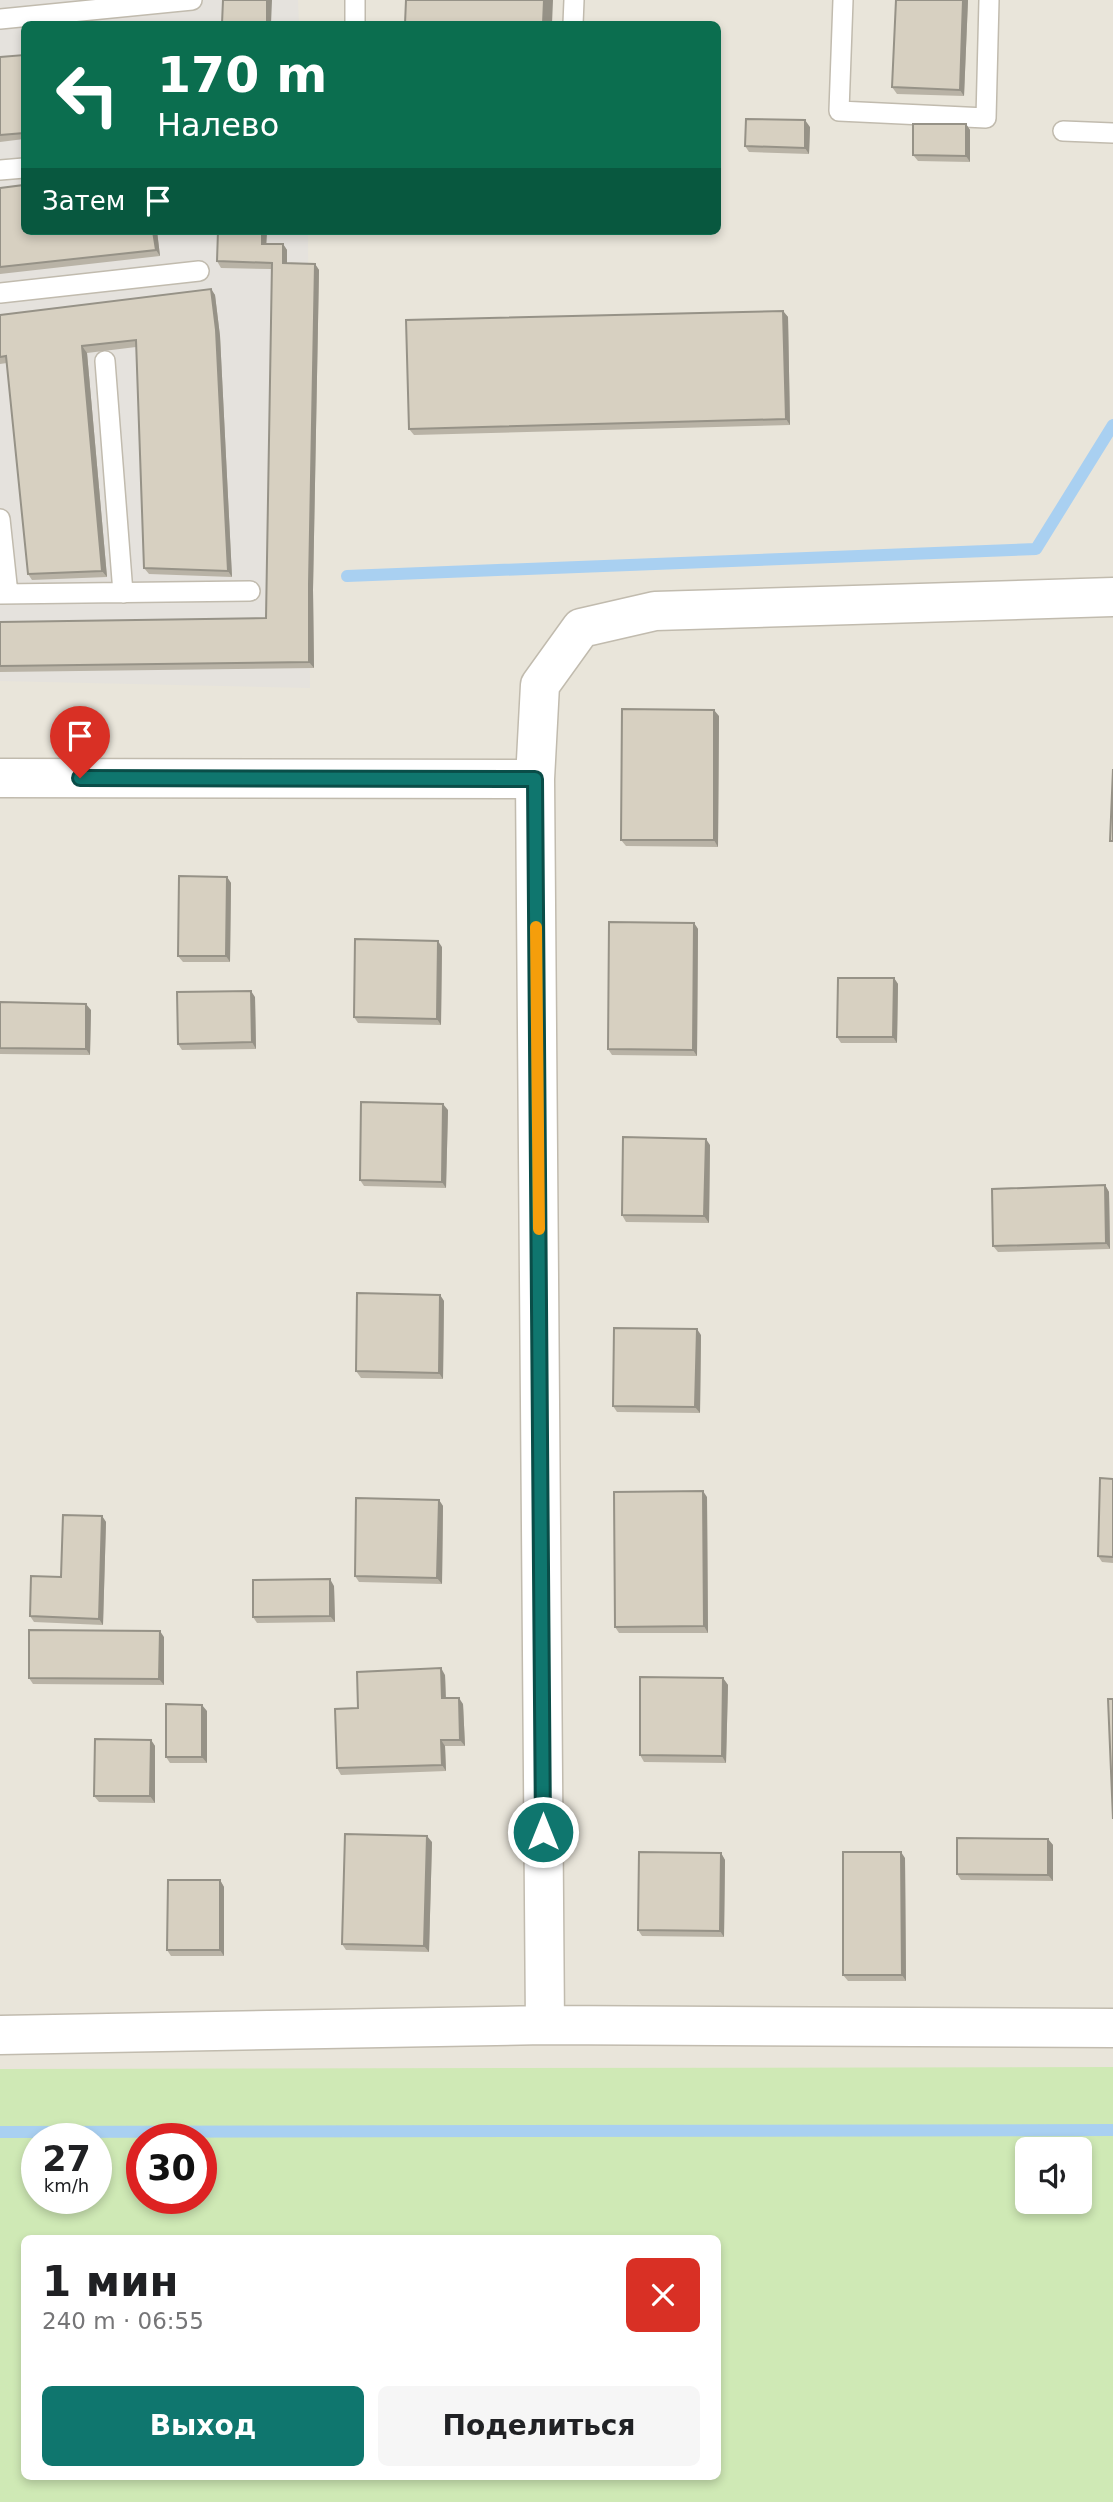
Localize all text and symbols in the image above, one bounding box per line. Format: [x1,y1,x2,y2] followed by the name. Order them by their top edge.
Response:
[157,47,327,104] text: 170 m
[42,49,133,140] icon: left
[157,106,279,144] text: Налево
[139,182,177,220] icon: arrive
[42,186,125,216] text: Затем
[50,706,110,778] pin
[61,717,99,755] icon: arrive
[506,1795,580,1869] position arrow
[126,2123,217,2214] speed limit sign: 30
[1015,2137,1092,2214] map controls
[1015,2137,1092,2214] button: sound
[42,2139,91,2179] text: 27
[44,2175,89,2196] text: km/h
[42,2257,179,2306] text: 1 мин
[626,2258,700,2332] button: close
[42,2308,204,2334] text: 240 m · 06:55
[42,2386,364,2466] button: Выход
[378,2386,700,2466] button: Поделиться

